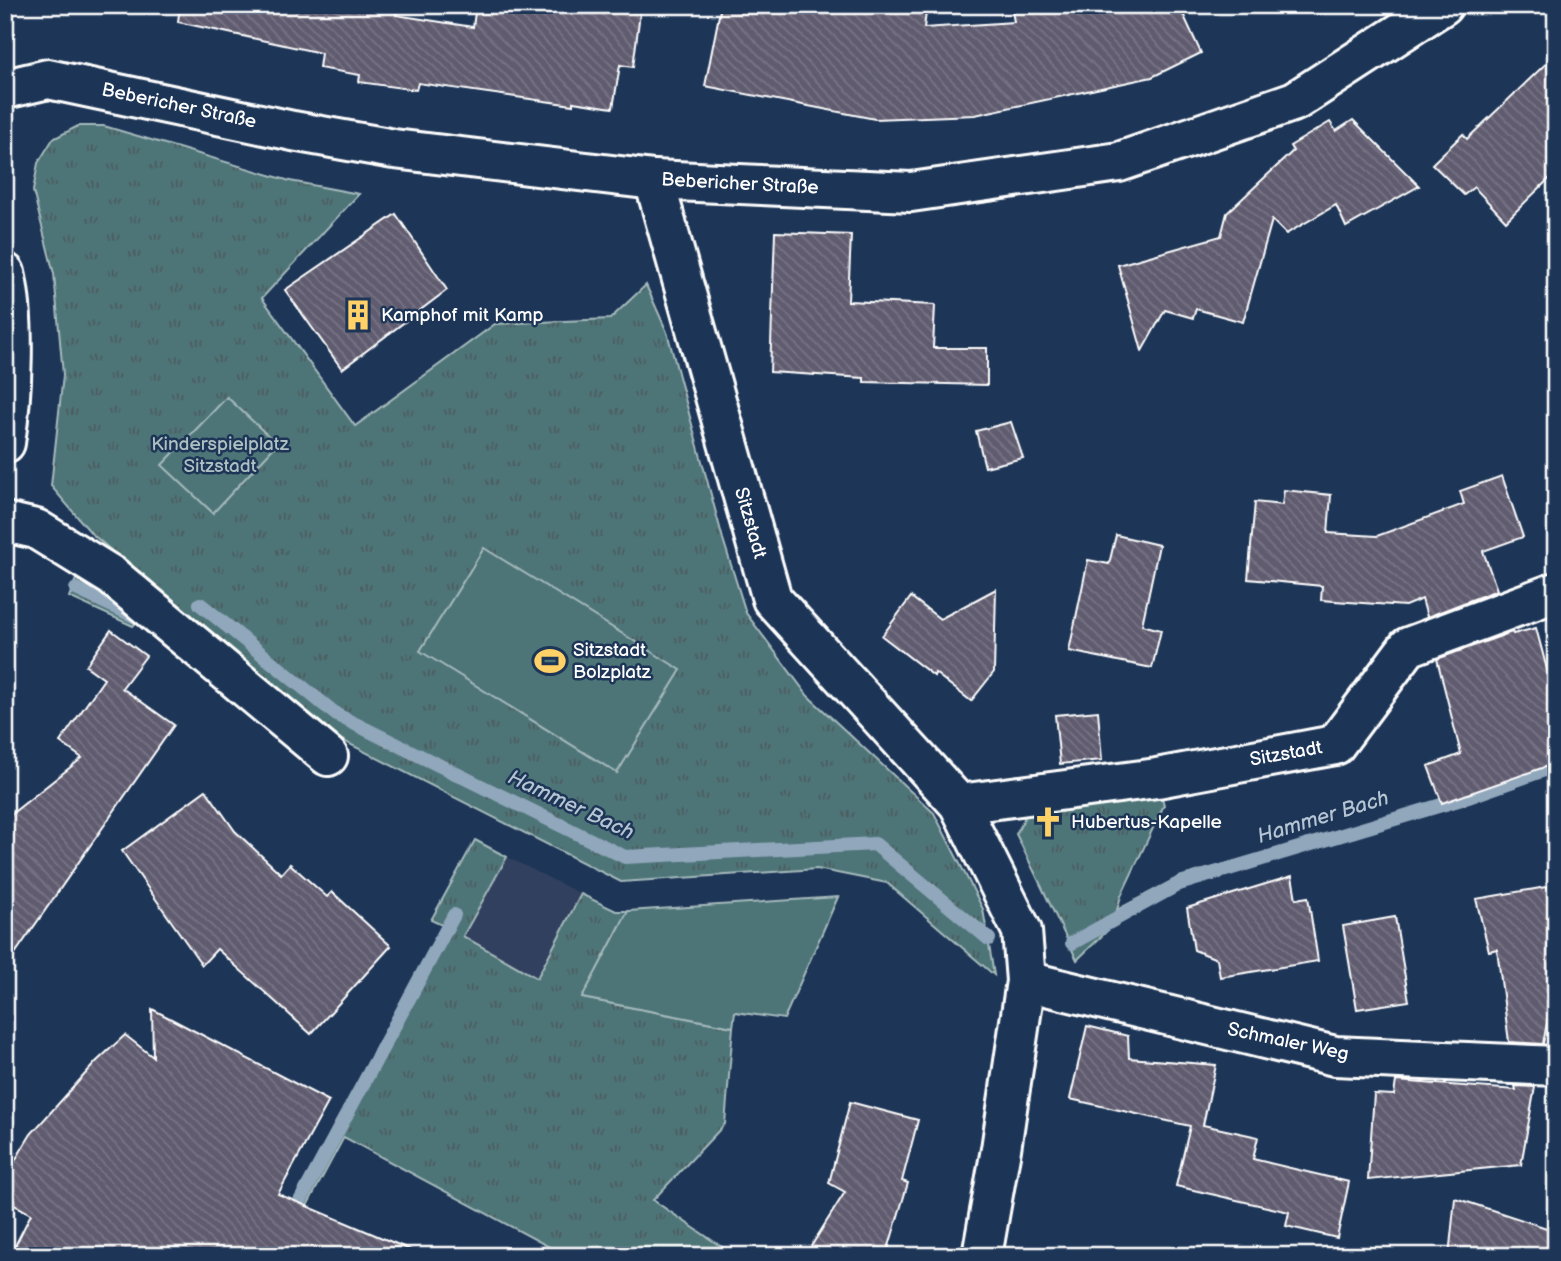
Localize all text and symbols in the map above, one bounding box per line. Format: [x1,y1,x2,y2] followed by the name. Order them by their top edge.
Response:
[100,78,258,134] street label: Bebericher Straße
[661,168,819,200] street label: Bebericher Straße
[341,298,375,332] building icon: Kamphof mit Kamp
[381,304,543,327] place label: Kamphof mit Kamp
[151,433,290,478] park label: Kinderspielplatz Sitzstadt
[729,485,771,561] street label: Sitzstadt
[573,639,652,684] place label: Sitzstadt Bolzplatz
[533,644,567,678] sports icon: Sitzstadt Bolzplatz
[1248,736,1324,772] street label: Sitzstadt
[504,765,638,845] water label: Hammer Bach
[1254,785,1392,849] water label: Hammer Bach
[1031,805,1065,839] church icon: Hubertus-Kapelle
[1071,811,1222,834] place label: Hubertus-Kapelle
[1225,1018,1351,1066] street label: Schmaler Weg

